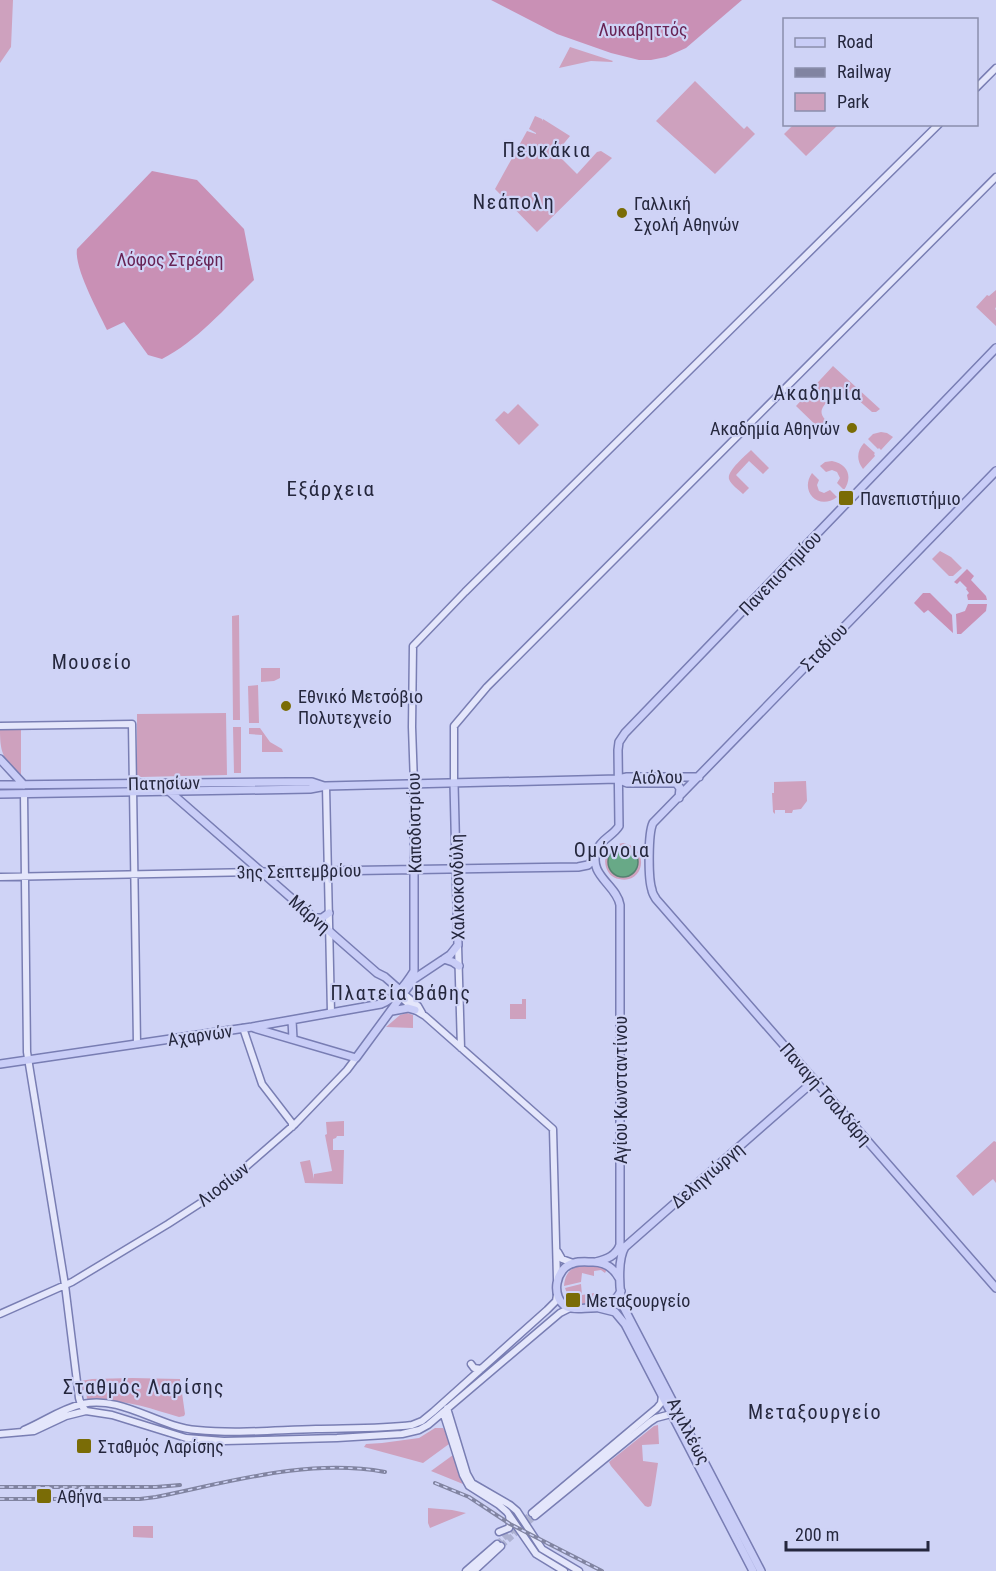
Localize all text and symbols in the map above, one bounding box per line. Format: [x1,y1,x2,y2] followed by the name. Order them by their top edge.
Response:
[783,18,978,126] legend
[599,19,687,40] park label: Λυκαβηττός
[837,31,873,52] text: Road
[837,61,892,82] text: Railway
[837,91,869,112] text: Park
[503,138,591,162] district label: Πευκάκια
[473,190,555,214] district label: Νεάπολη
[634,193,740,235] place label: Γαλλική Σχολή Αθηνών
[615,206,629,220] marker: Γαλλική Σχολή Αθηνών
[117,249,223,270] park label: Λόφος Στρέφη
[773,381,863,405] district label: Ακαδημία
[710,418,840,439] place label: Ακαδημία Αθηνών
[845,421,859,435] marker: Ακαδημία Αθηνών
[287,477,375,501] district label: Εξάρχεια
[860,488,961,509] place label: Πανεπιστήμιο
[837,489,855,507] marker: Πανεπιστήμιο
[734,526,826,620] street label: Πανεπιστημίου
[796,619,852,675] street label: Σταδίου
[52,650,132,674] district label: Μουσείο
[298,686,423,728] place label: Εθνικό Μετσόβιο Πολυτεχνείο
[279,699,293,713] marker: Εθνικό Μετσόβιο Πολυτεχνείο
[631,766,683,788] street label: Αιόλου
[128,772,201,794] street label: Πατησίων
[403,773,425,873] street label: Καποδιστρίου
[446,834,468,940] street label: Χαλκοκονδύλη
[574,838,650,862] district label: Ομόνοια
[237,859,361,883] street label: 3ης Σεπτεμβρίου
[285,890,335,938] street label: Μάρνη
[331,981,471,1005] district label: Πλατεία Βάθης
[610,1016,631,1164] street label: Αγίου Κωνσταντίνου
[166,1020,234,1050] street label: Αχαρνών
[776,1039,876,1149] street label: Παναγή Τσαλδάρη
[666,1138,748,1212] street label: Δεληγιώργη
[193,1157,253,1211] street label: Λιοσίων
[586,1290,690,1311] place label: Μεταξουργείο
[564,1291,582,1309] marker: Μεταξουργείο
[63,1375,225,1399] district label: Σταθμός Λαρίσης
[663,1394,715,1468] street label: Αχιλλέως
[748,1400,882,1424] district label: Μεταξουργείο
[98,1436,224,1457] place label: Σταθμός Λαρίσης
[75,1437,93,1455] marker: Σταθμός Λαρίσης
[57,1486,102,1507] place label: Αθήνα
[35,1487,53,1505] marker: Αθήνα
[786,1514,928,1552] scale bar
[795,1524,839,1545] text: 200 m

